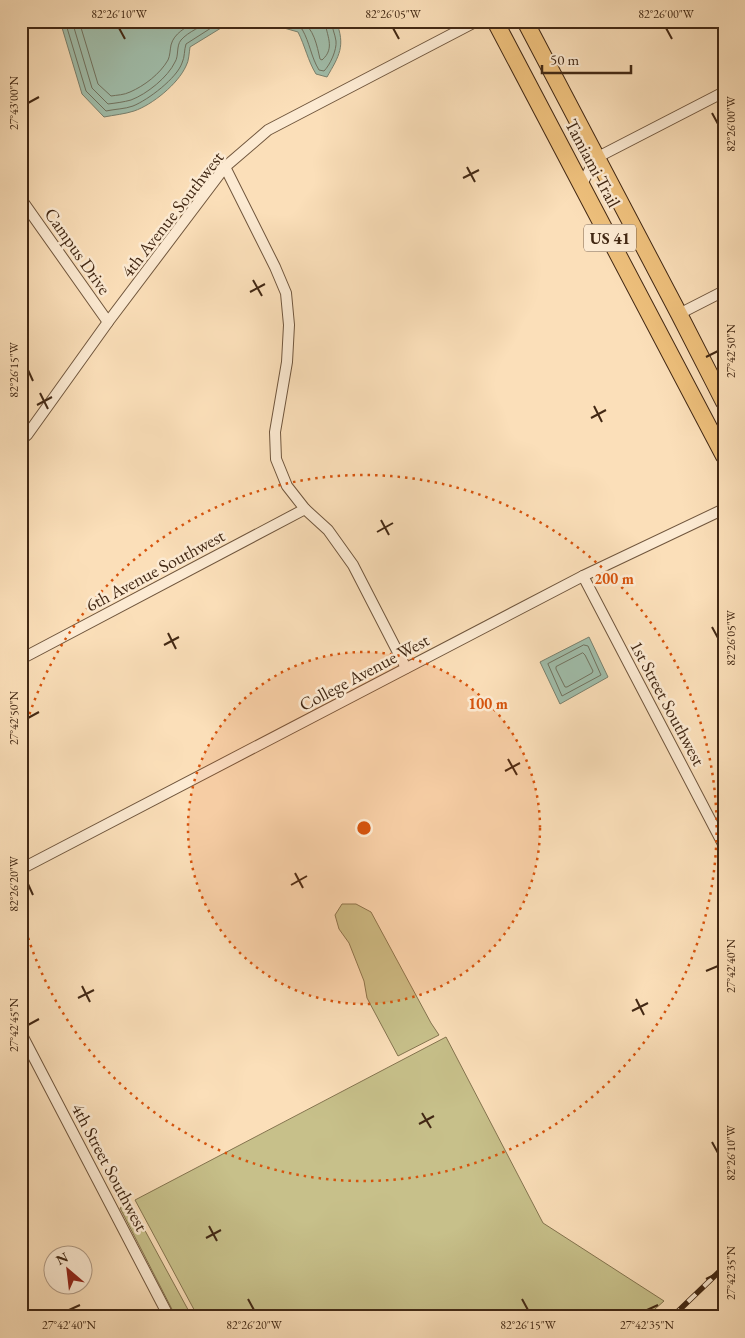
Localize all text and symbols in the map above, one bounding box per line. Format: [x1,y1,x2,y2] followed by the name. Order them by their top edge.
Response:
[91,6,148,22] text: 82°26'10"W
[365,6,422,22] text: 82°26'05"W
[638,6,695,22] text: 82°26'00"W
[542,42,631,74] scale bar
[550,50,579,69] text: 50 m
[6,76,22,130] text: 27°43'00"N
[723,95,739,152] text: 82°26'00"W
[560,115,626,211] street label: Tamiami Trail
[116,146,229,282] street label: 4th Avenue Southwest
[40,203,116,299] street label: Campus Drive
[584,224,636,252] road number: US 41
[723,324,739,378] text: 27°42'50"N
[6,341,22,398] text: 82°26'15"W
[82,524,229,616] street label: 6th Avenue Southwest
[594,569,634,588] text: 200 m
[723,609,739,666] text: 82°26'05"W
[295,628,433,716] street label: College Avenue West
[625,636,711,770] street label: 1st Street Southwest
[6,691,22,745] text: 27°42'50"N
[468,694,508,713] text: 100 m
[355,819,373,837] centre of rings
[6,855,22,912] text: 82°26'20"W
[723,939,739,993] text: 27°42'40"N
[6,998,22,1052] text: 27°42'45"N
[67,1099,154,1235] street label: 4th Street Southwest
[723,1124,739,1181] text: 82°26'10"W
[42,1246,92,1296] north arrow
[723,1246,739,1300] text: 27°42'35"N
[53,1248,72,1269] text: N
[42,1317,96,1333] text: 27°42'40"N
[226,1317,283,1333] text: 82°26'20"W
[500,1317,557,1333] text: 82°26'15"W
[620,1317,674,1333] text: 27°42'35"N

